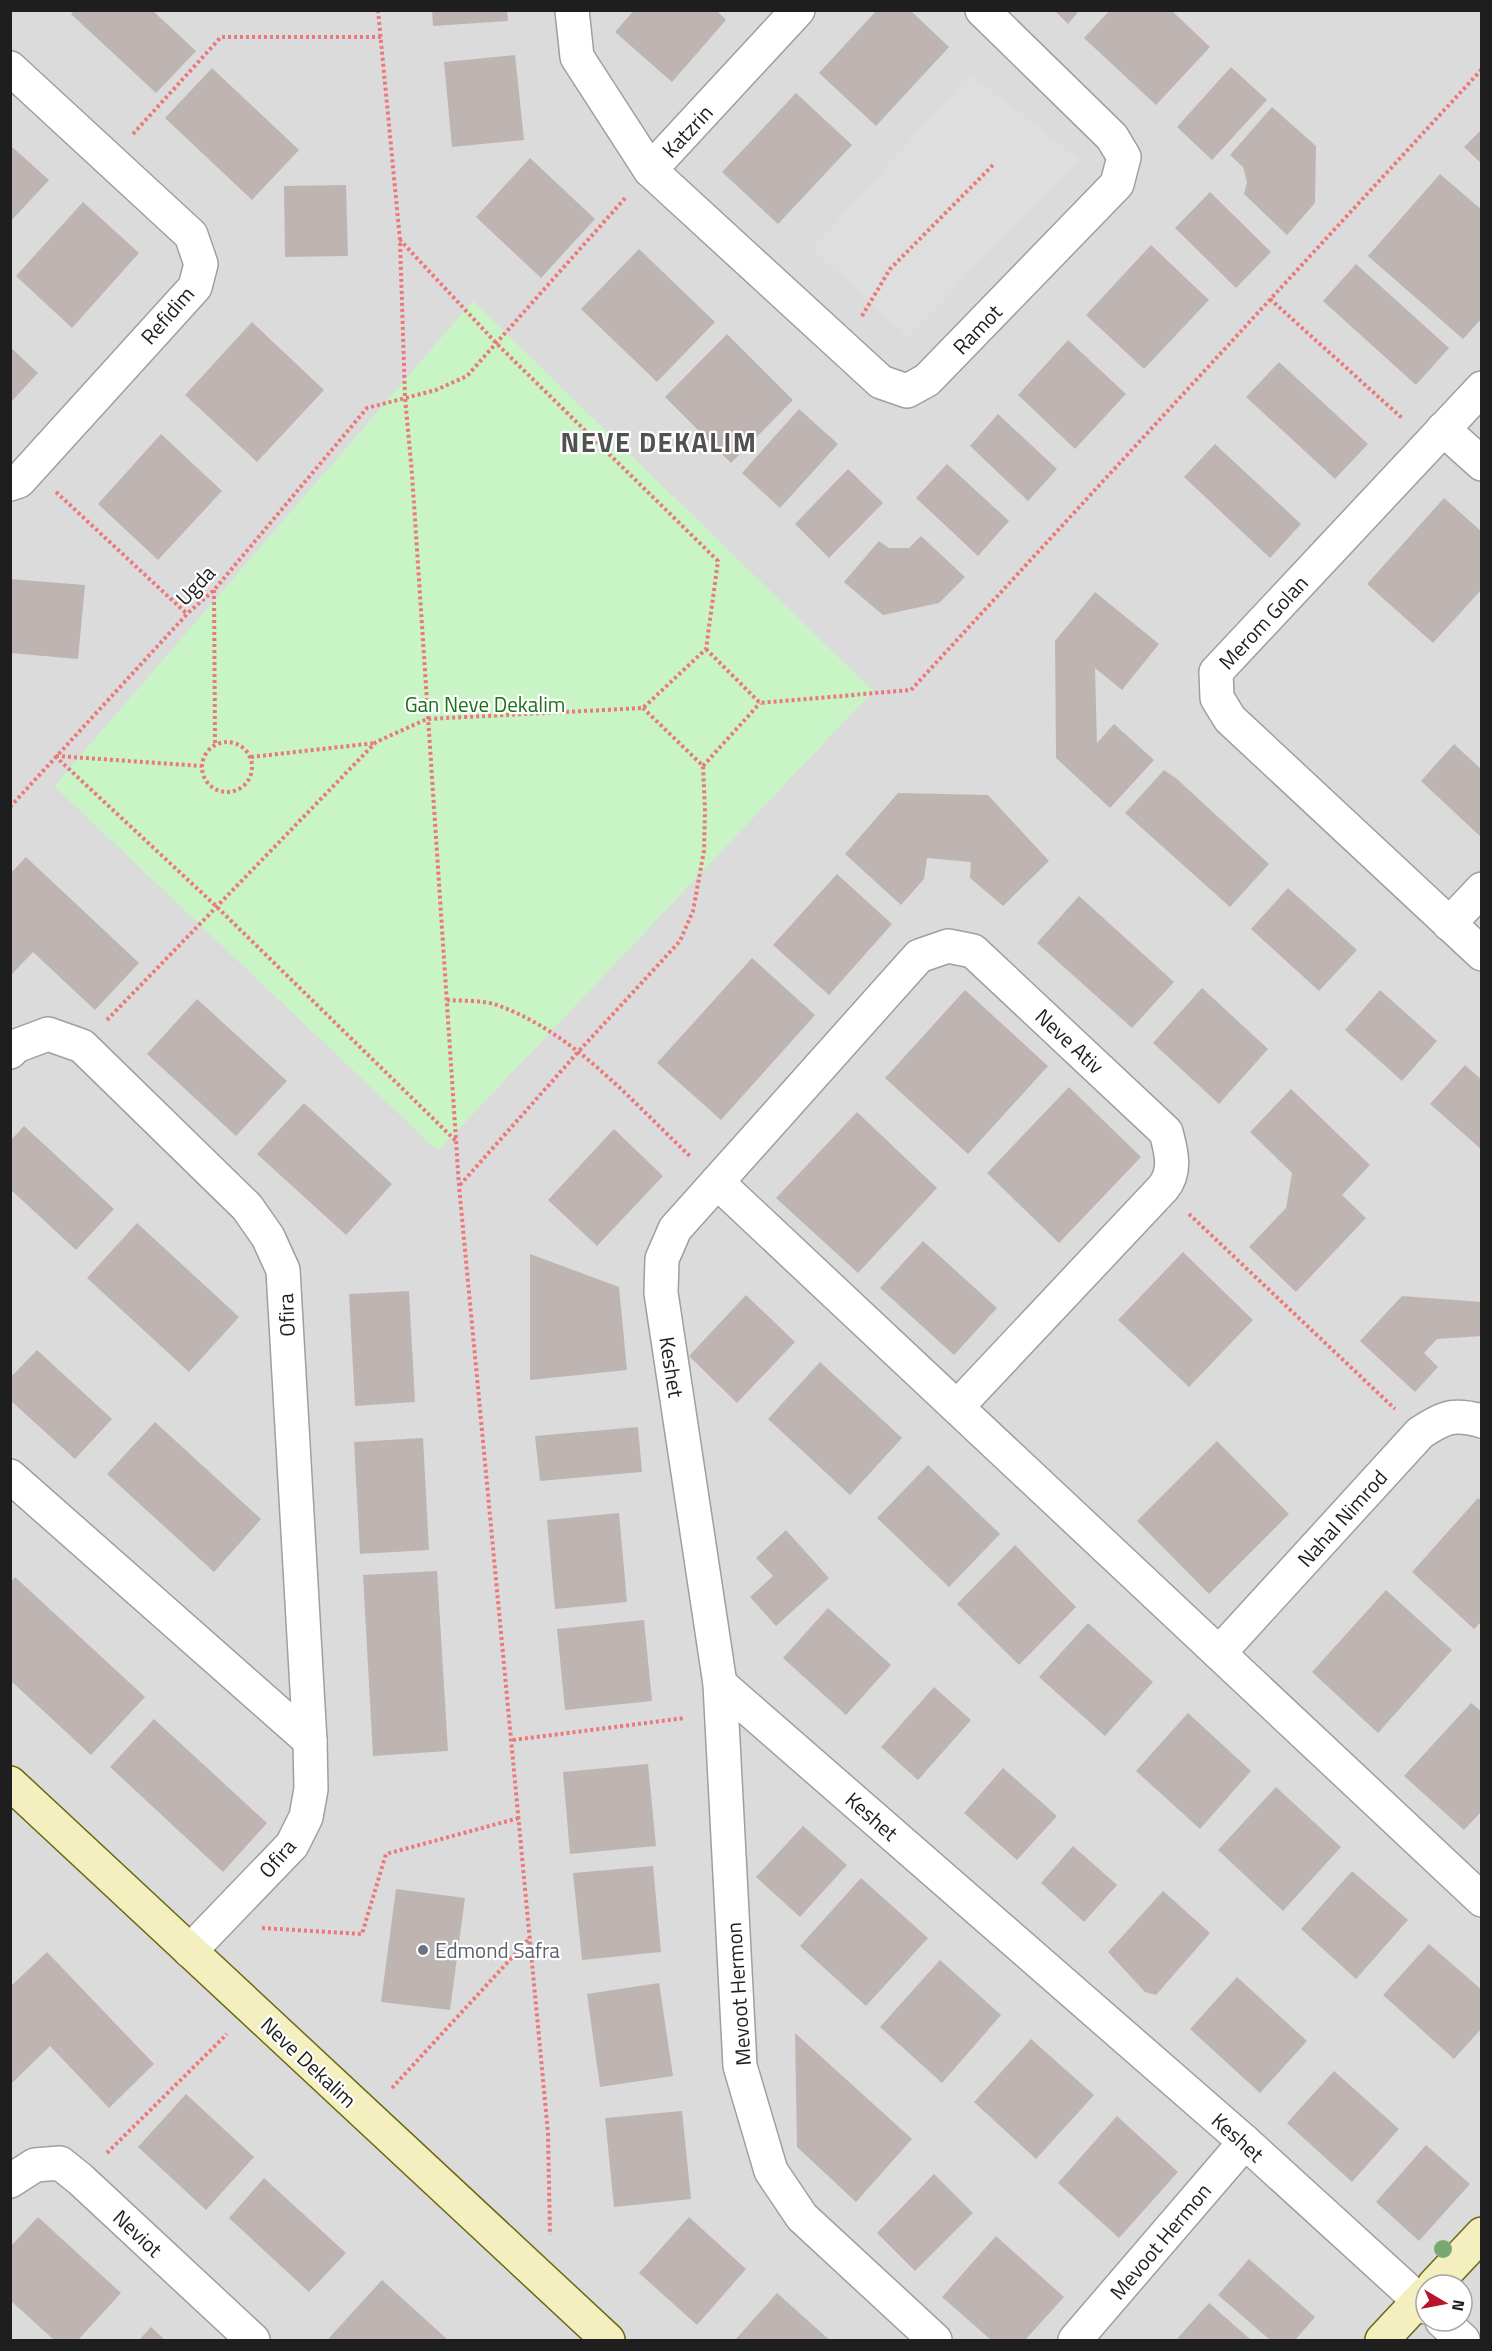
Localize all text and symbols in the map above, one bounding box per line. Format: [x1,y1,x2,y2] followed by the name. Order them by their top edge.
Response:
[654,97,720,165] street label: Katzrin
[133,279,201,351] street label: Refidim
[945,296,1010,361] street label: Ramot
[561,421,757,462] district label: NEVE DEKALIM
[168,557,223,613] street label: Ugda
[1211,568,1315,676] street label: Merom Golan
[405,688,565,720] park label: Gan Neve Dekalim
[1028,1001,1112,1081] street label: Neve Ativ
[269,1292,303,1337] street label: Ofira
[651,1334,693,1400] street label: Keshet
[1289,1462,1395,1574] street label: Nahal Nimrod
[838,1784,906,1849] street label: Keshet
[251,1831,304,1885] street label: Ofira
[717,1921,759,2067] street label: Mevoot Hermon
[435,1934,560,1966] place label: Edmond Safra
[416,1943,430,1957] marker: Edmond Safra
[254,2009,364,2115] street label: Neve Dekalim
[1205,2105,1272,2170] street label: Keshet
[1102,2176,1218,2306] street label: Mevoot Hermon
[106,2202,170,2265] street label: Neviot
[1414,2273,1474,2333] north arrow
[1446,2298,1472,2313] text: N

